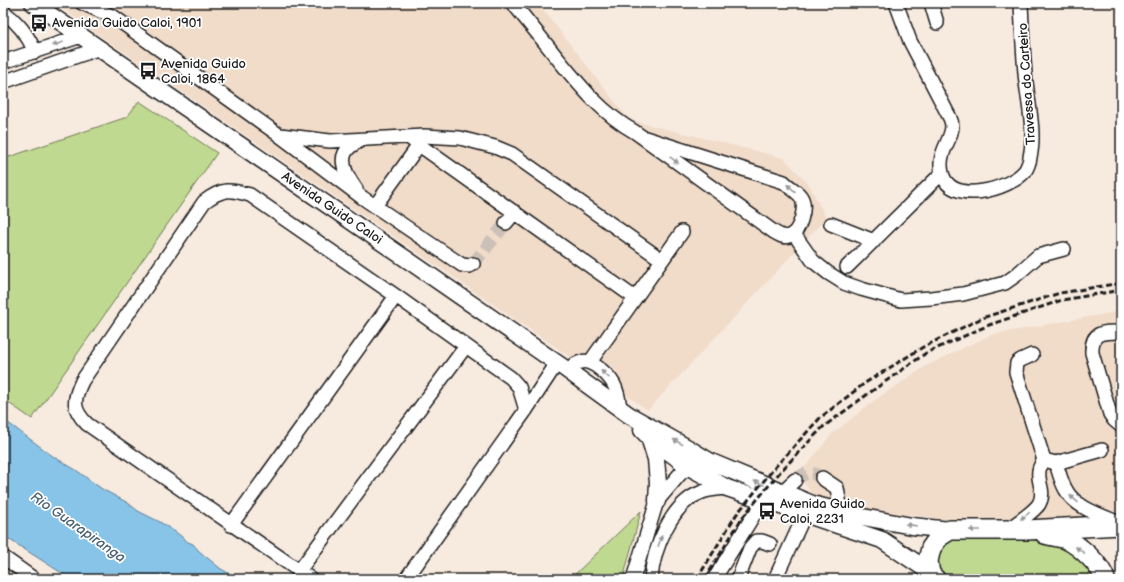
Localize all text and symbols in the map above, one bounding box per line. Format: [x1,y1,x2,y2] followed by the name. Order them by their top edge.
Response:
[29,13,49,33] bus stop icon: Avenida Guido Caloi, 1901
[52,15,201,31] place label: Avenida Guido Caloi, 1901
[1015,22,1039,146] street label: Travessa do Carteiro
[51,41,63,47] one-way arrow
[161,56,246,87] place label: Avenida Guido Caloi, 1864
[138,61,158,81] bus stop icon: Avenida Guido Caloi, 1864
[668,156,679,164] one-way arrow
[278,168,386,248] street label: Avenida Guido Caloi
[785,184,796,193] one-way arrow
[601,370,610,379] one-way arrow
[672,439,684,445] one-way arrow
[753,480,765,486] one-way arrow
[27,488,129,566] water label: Rio Guarapiranga
[1069,495,1079,504] one-way arrow
[780,496,865,527] place label: Avenida Guido Caloi, 2231
[757,501,777,521] bus stop icon: Avenida Guido Caloi, 2231
[1020,512,1031,520] one-way arrow
[905,522,917,528] one-way arrow
[968,527,981,533] one-way arrow
[658,535,664,547] one-way arrow
[1075,546,1086,554] one-way arrow

